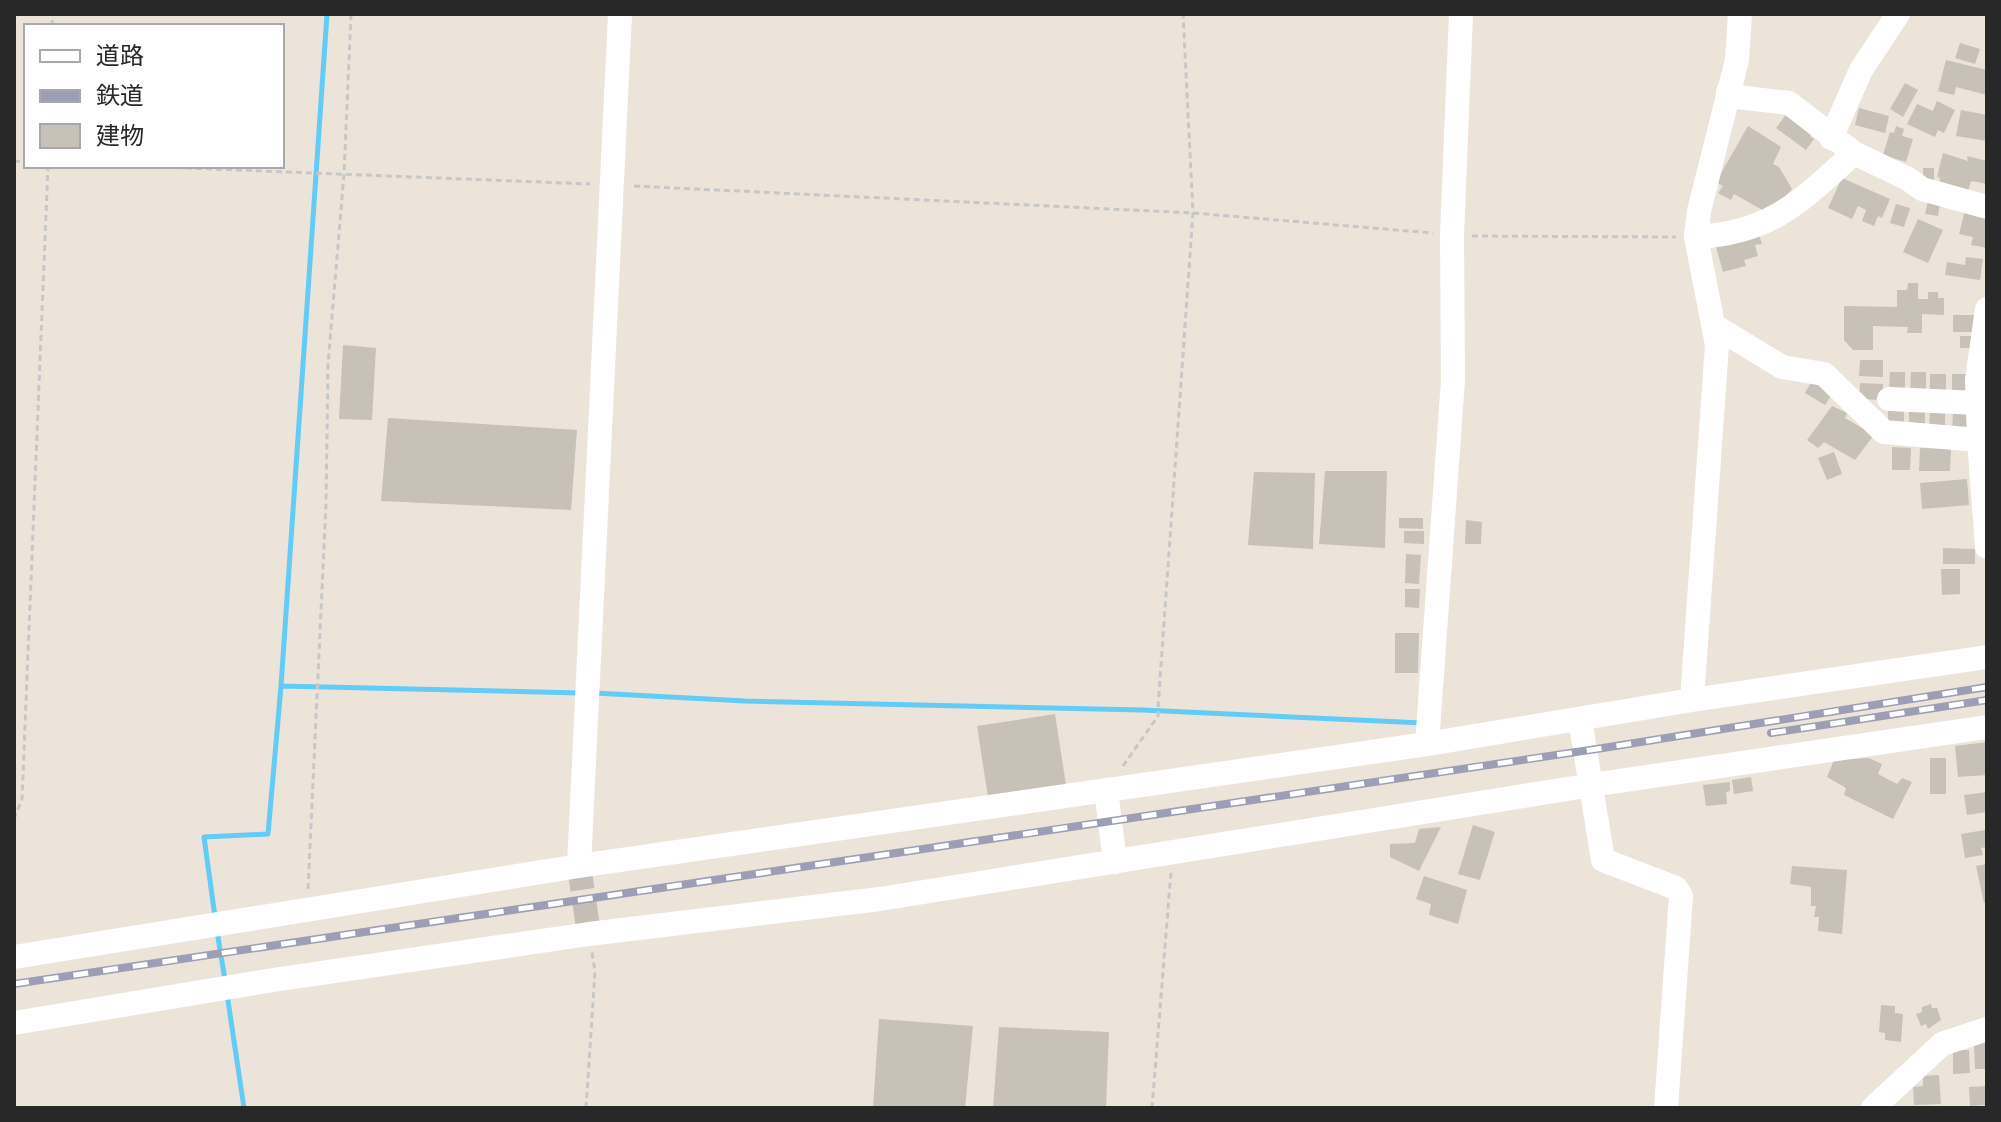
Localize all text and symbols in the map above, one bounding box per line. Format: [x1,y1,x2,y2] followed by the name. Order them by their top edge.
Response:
[24,24,284,168] legend
[96,42,144,69] text: 道路
[96,82,144,109] text: 鉄道
[96,122,144,149] text: 建物

